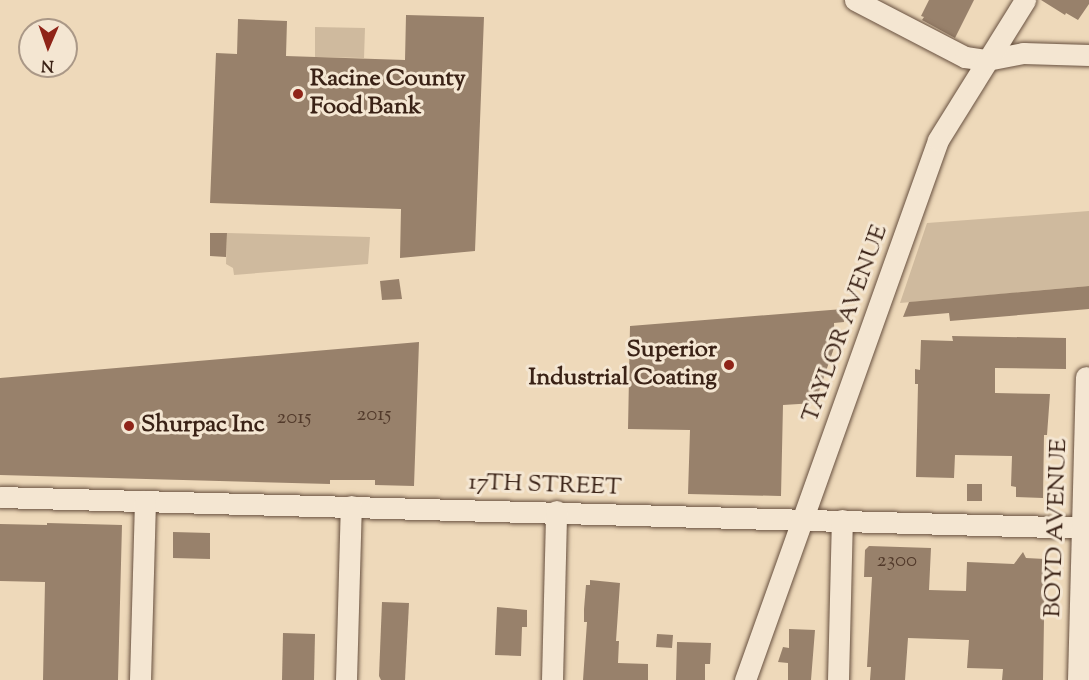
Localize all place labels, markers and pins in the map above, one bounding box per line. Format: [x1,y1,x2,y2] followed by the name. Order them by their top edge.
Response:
[310,66,466,122] place label: Racine County Food Bank
[291,87,305,101] marker: Racine County Food Bank
[528,337,717,393] place label: Superior Industrial Coating
[722,358,736,372] marker: Superior Industrial Coating
[141,412,265,440] place label: Shurpac Inc
[122,419,136,433] marker: Shurpac Inc

